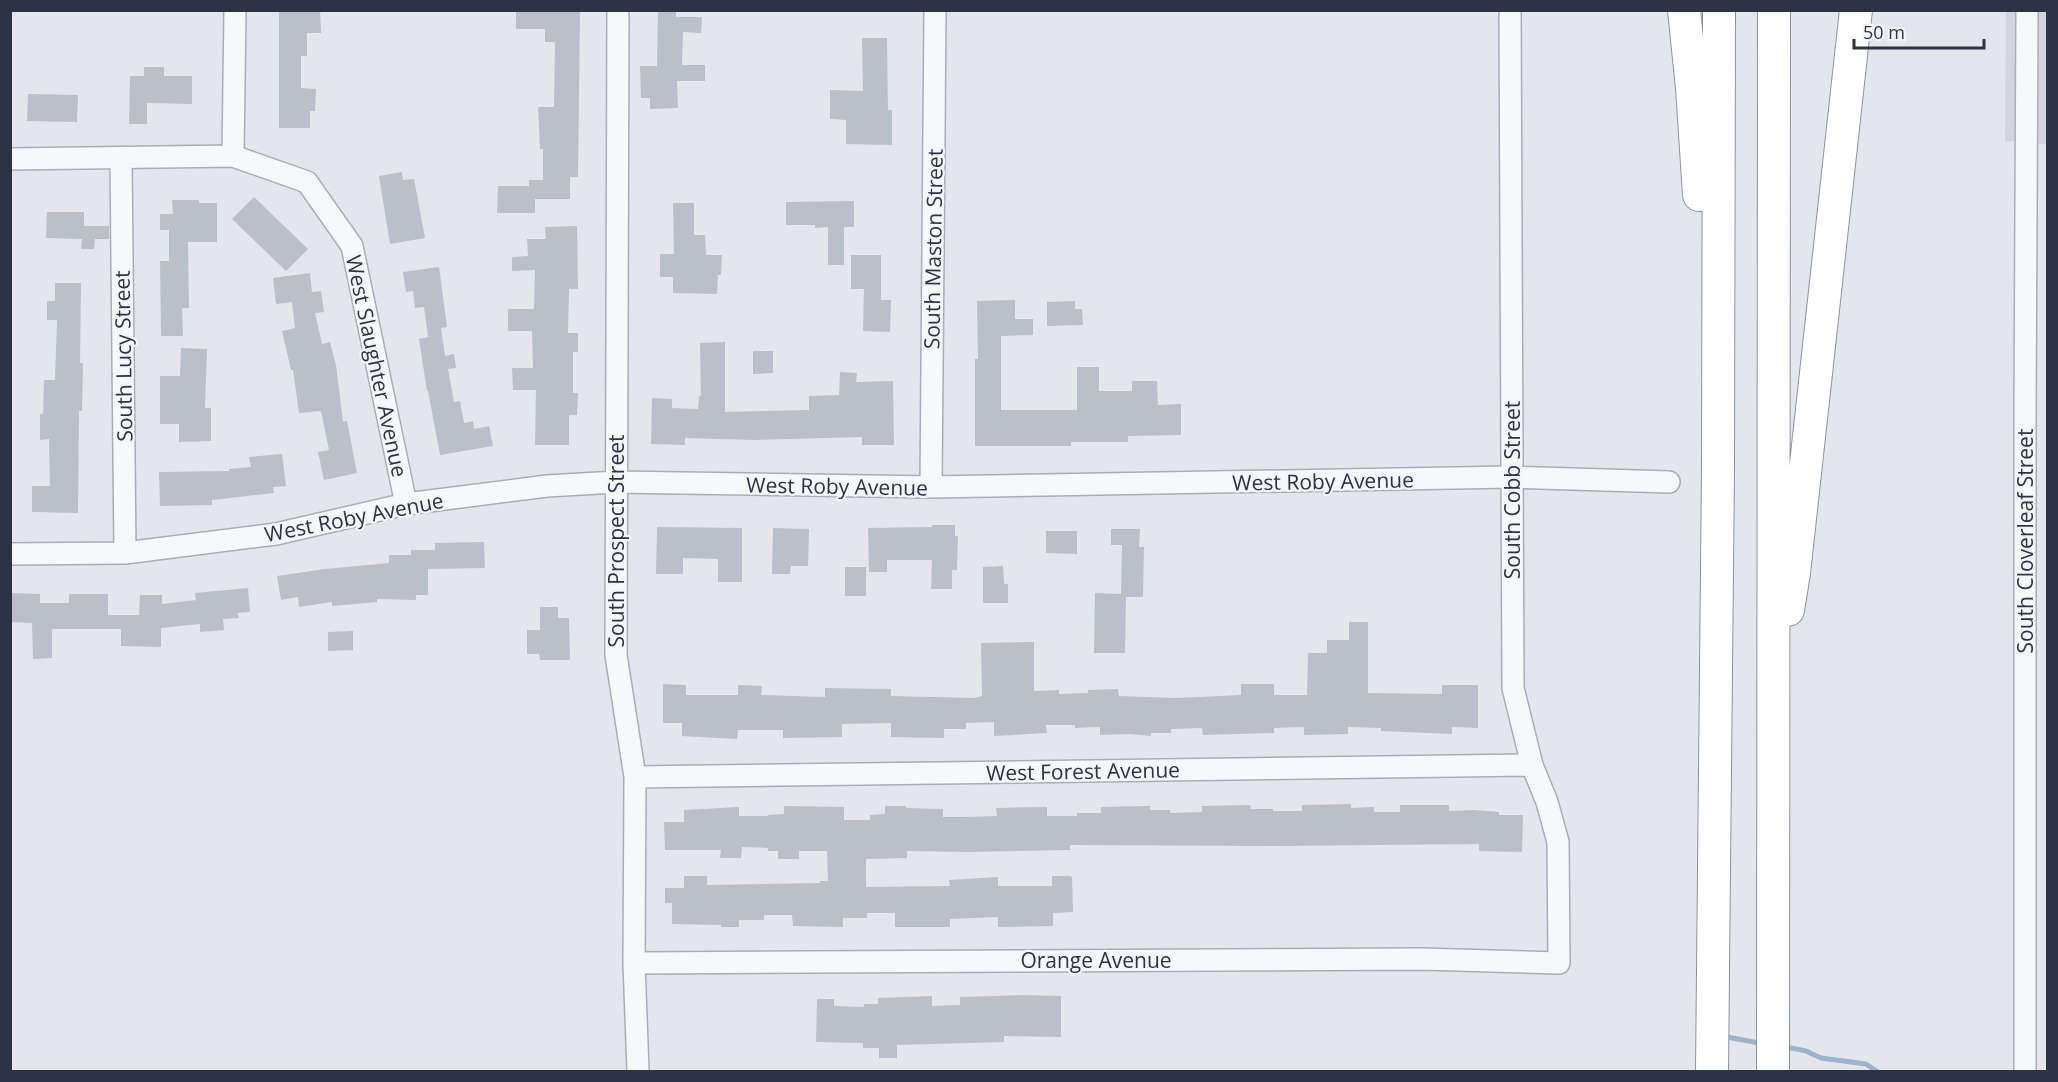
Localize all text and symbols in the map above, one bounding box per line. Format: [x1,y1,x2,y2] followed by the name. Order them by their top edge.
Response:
[1854,12,1984,50] scale bar
[1863,20,1905,44] text: 50 m
[917,149,949,349] street label: South Maston Street
[340,252,414,480] street label: West Slaughter Avenue
[108,270,138,442] street label: South Lucy Street
[1498,401,1526,579] street label: South Cobb Street
[2011,429,2039,653] street label: South Cloverleaf Street
[602,435,630,648] street label: South Prospect Street
[1232,465,1414,497] street label: West Roby Avenue
[746,470,928,502] street label: West Roby Avenue
[262,486,446,548] street label: West Roby Avenue
[986,755,1180,787] street label: West Forest Avenue
[1020,946,1172,974] street label: Orange Avenue

